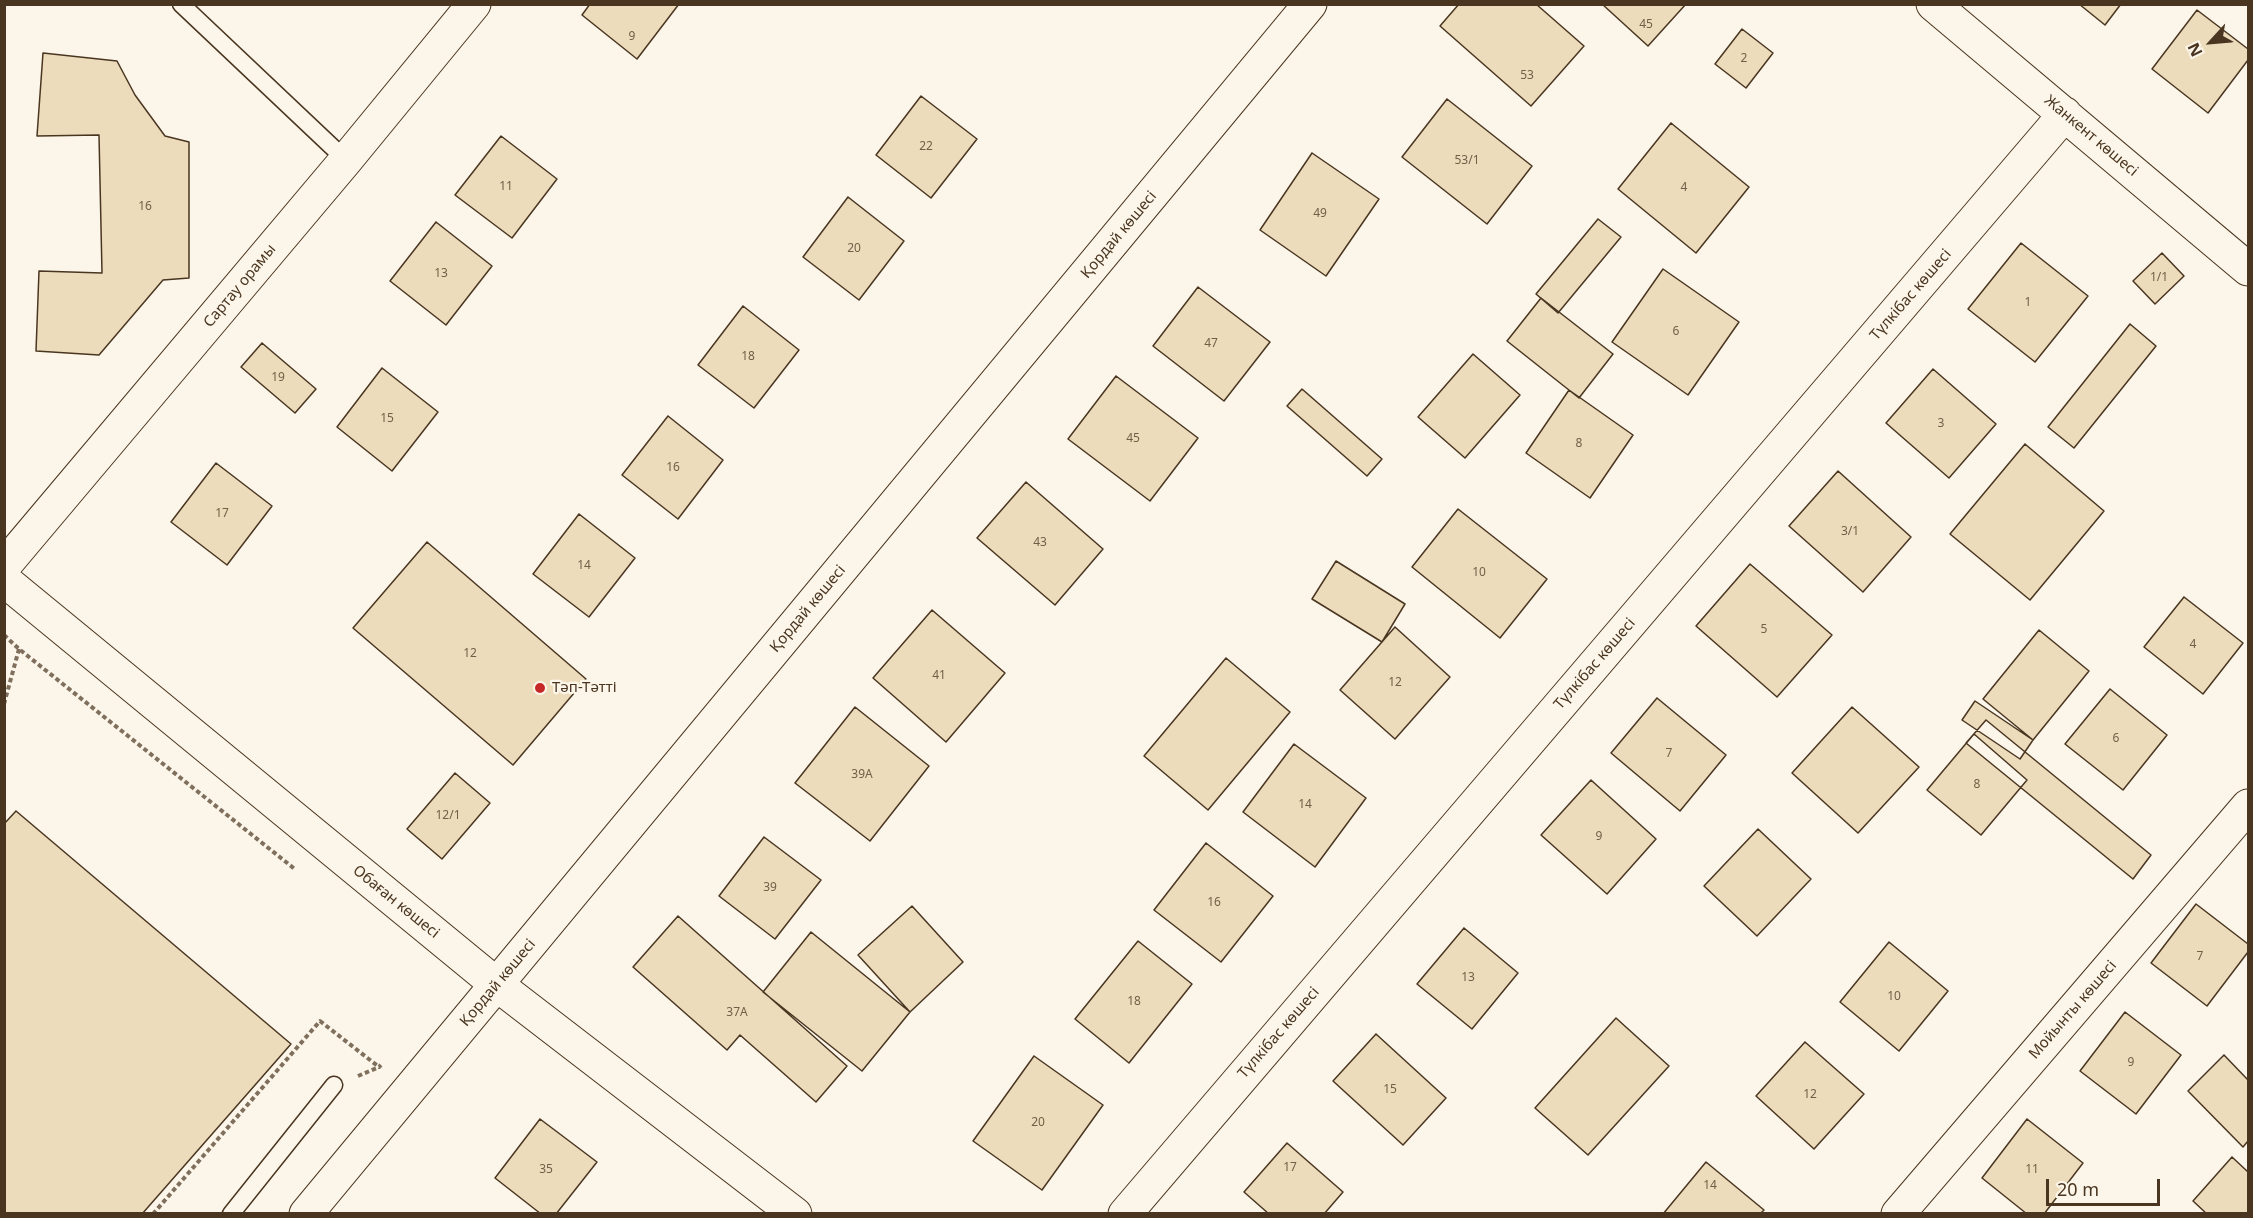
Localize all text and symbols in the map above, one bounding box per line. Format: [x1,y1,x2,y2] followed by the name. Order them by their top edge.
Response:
[2181,12,2241,72] north arrow
[1639,18,1653,32] house number: 45
[629,30,635,44] house number: 9
[2182,39,2208,61] text: N
[1741,52,1747,66] house number: 2
[1520,69,1534,83] house number: 53
[2041,92,2141,180] street label: Жанкент көшесі
[919,140,933,154] house number: 22
[1454,154,1480,168] house number: 53/1
[499,180,513,194] house number: 11
[1681,181,1687,195] house number: 4
[1077,188,1161,282] street label: Қордай көшесі
[138,200,152,214] house number: 16
[1313,207,1327,221] house number: 49
[200,241,280,331] street label: Сартау орамы
[847,242,861,256] house number: 20
[1867,246,1955,344] street label: Түлкібас көшесі
[434,267,448,281] house number: 13
[2150,271,2168,285] house number: 1/1
[2025,296,2031,310] house number: 1
[1673,325,1679,339] house number: 6
[1204,337,1218,351] house number: 47
[741,350,755,364] house number: 18
[271,371,285,385] house number: 19
[380,412,394,426] house number: 15
[1938,417,1944,431] house number: 3
[1126,432,1140,446] house number: 45
[1576,437,1582,451] house number: 8
[666,461,680,475] house number: 16
[215,507,229,521] house number: 17
[1841,525,1859,539] house number: 3/1
[1033,536,1047,550] house number: 43
[577,559,591,573] house number: 14
[766,562,850,656] street label: Қордай көшесі
[1472,566,1486,580] house number: 10
[1551,615,1639,713] street label: Түлкібас көшесі
[1761,623,1767,637] house number: 5
[2190,638,2196,652] house number: 4
[463,647,477,661] house number: 12
[932,669,946,683] house number: 41
[1388,676,1402,690] house number: 12
[552,679,617,697] place label: Тәп-Тәтті
[533,681,547,695] marker: Тәп-Тәтті
[2113,732,2119,746] house number: 6
[1666,747,1672,761] house number: 7
[851,768,873,782] house number: 39А
[1974,778,1980,792] house number: 8
[1298,798,1312,812] house number: 14
[435,809,461,823] house number: 12/1
[1596,830,1602,844] house number: 9
[349,862,443,942] street label: Обаған көшесі
[763,881,777,895] house number: 39
[1207,896,1221,910] house number: 16
[456,936,540,1030] street label: Қордай көшесі
[2197,950,2203,964] house number: 7
[2025,957,2121,1063] street label: Мойынты көшесі
[1461,971,1475,985] house number: 13
[1235,984,1323,1082] street label: Түлкібас көшесі
[1887,990,1901,1004] house number: 10
[1127,995,1141,1009] house number: 18
[726,1006,748,1020] house number: 37A
[2128,1056,2134,1070] house number: 9
[1383,1083,1397,1097] house number: 15
[1803,1088,1817,1102] house number: 12
[1031,1116,1045,1130] house number: 20
[1283,1161,1297,1175] house number: 17
[539,1163,553,1177] house number: 35
[2025,1163,2039,1177] house number: 11
[2049,1167,2163,1205] scale bar
[2057,1177,2099,1201] text: 20 m
[1703,1179,1717,1193] house number: 14

